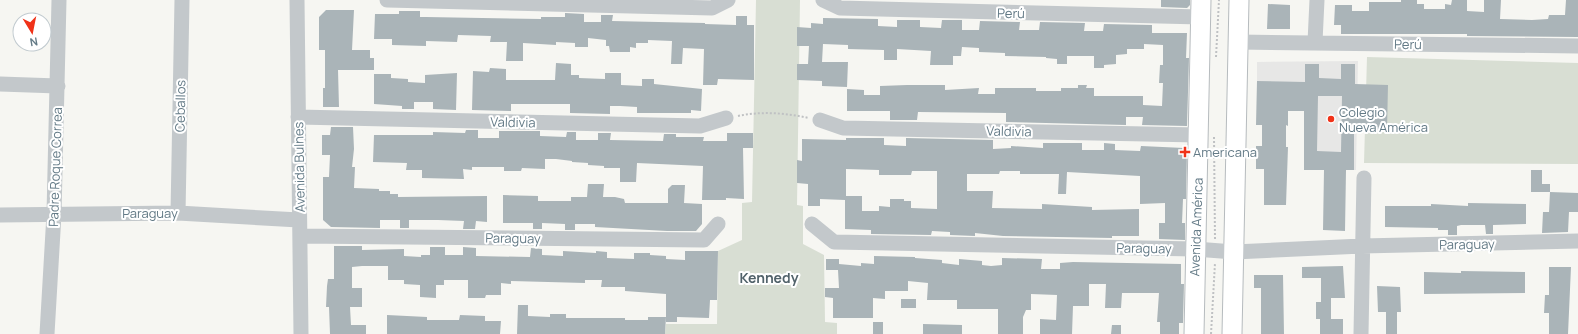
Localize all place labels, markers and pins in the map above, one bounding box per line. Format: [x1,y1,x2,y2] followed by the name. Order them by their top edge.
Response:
[1339,103,1428,136] place label: Colegio Nueva América
[1326,114,1336,124] marker: Colegio Nueva América
[1193,143,1257,161] place label: Americana
[1180,147,1190,157] marker: Americana

